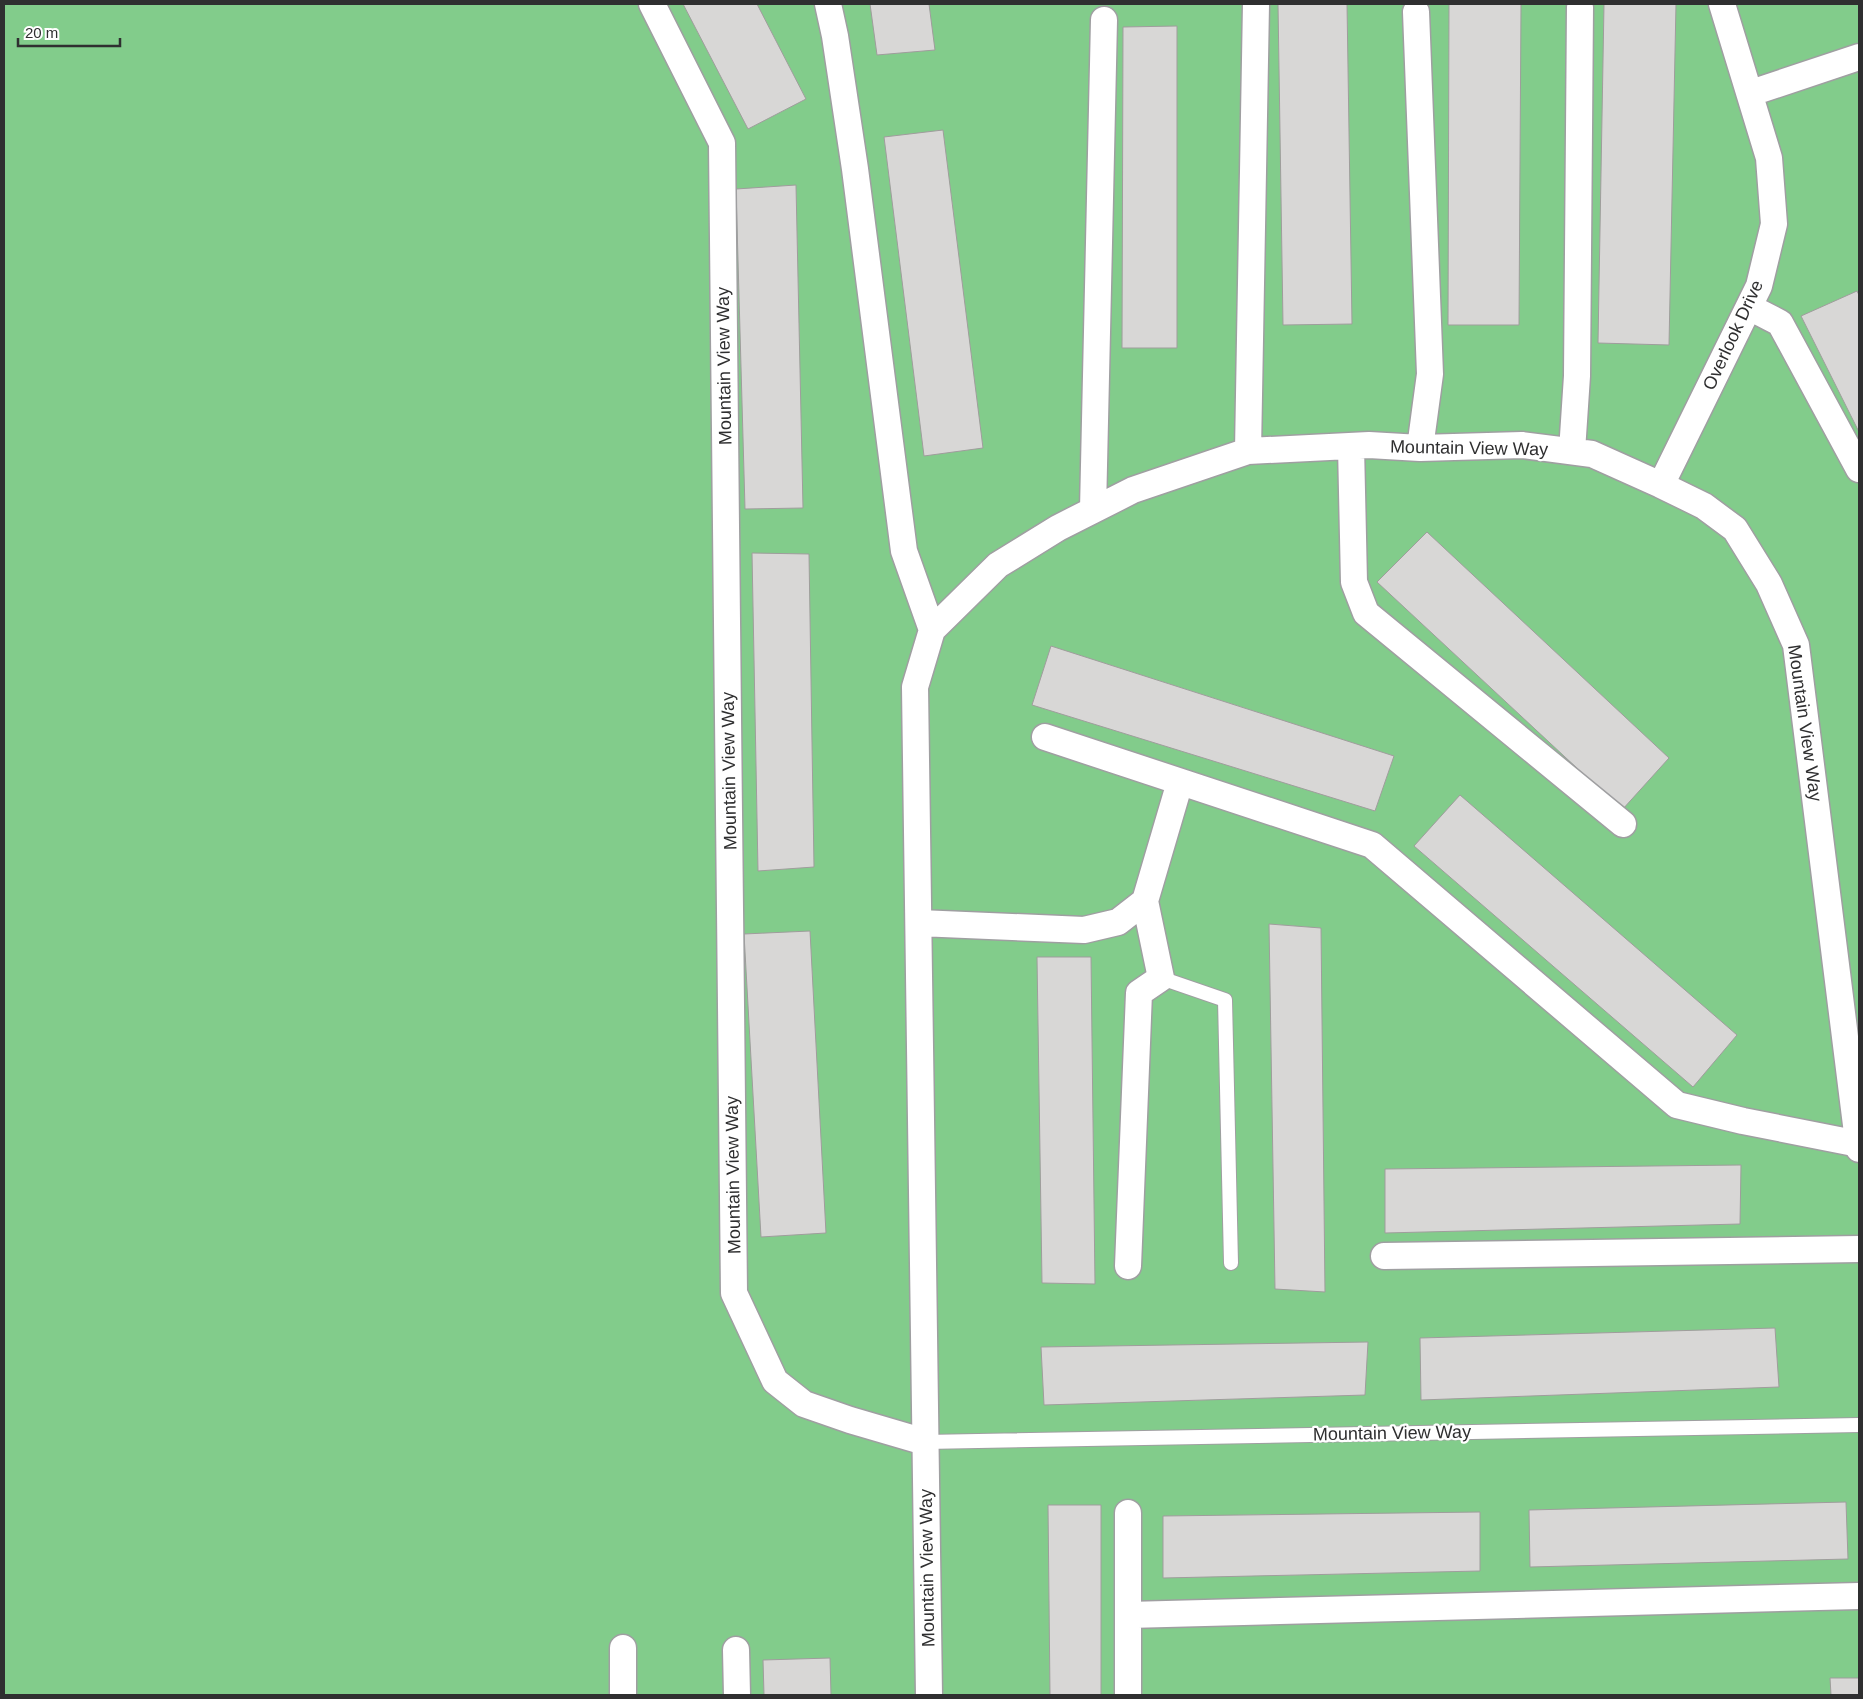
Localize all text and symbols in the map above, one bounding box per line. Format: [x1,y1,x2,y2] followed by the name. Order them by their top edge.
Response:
[18,15,120,47] scale bar
[25,24,58,41] text: 20 m
[1699,277,1767,393] street label: Overlook Drive
[713,287,735,445] street label: Mountain View Way
[1390,437,1548,459] street label: Mountain View Way
[1784,643,1826,803] street label: Mountain View Way
[718,692,740,850] street label: Mountain View Way
[722,1096,744,1254] street label: Mountain View Way
[1313,1422,1471,1444] street label: Mountain View Way
[916,1489,938,1647] street label: Mountain View Way

